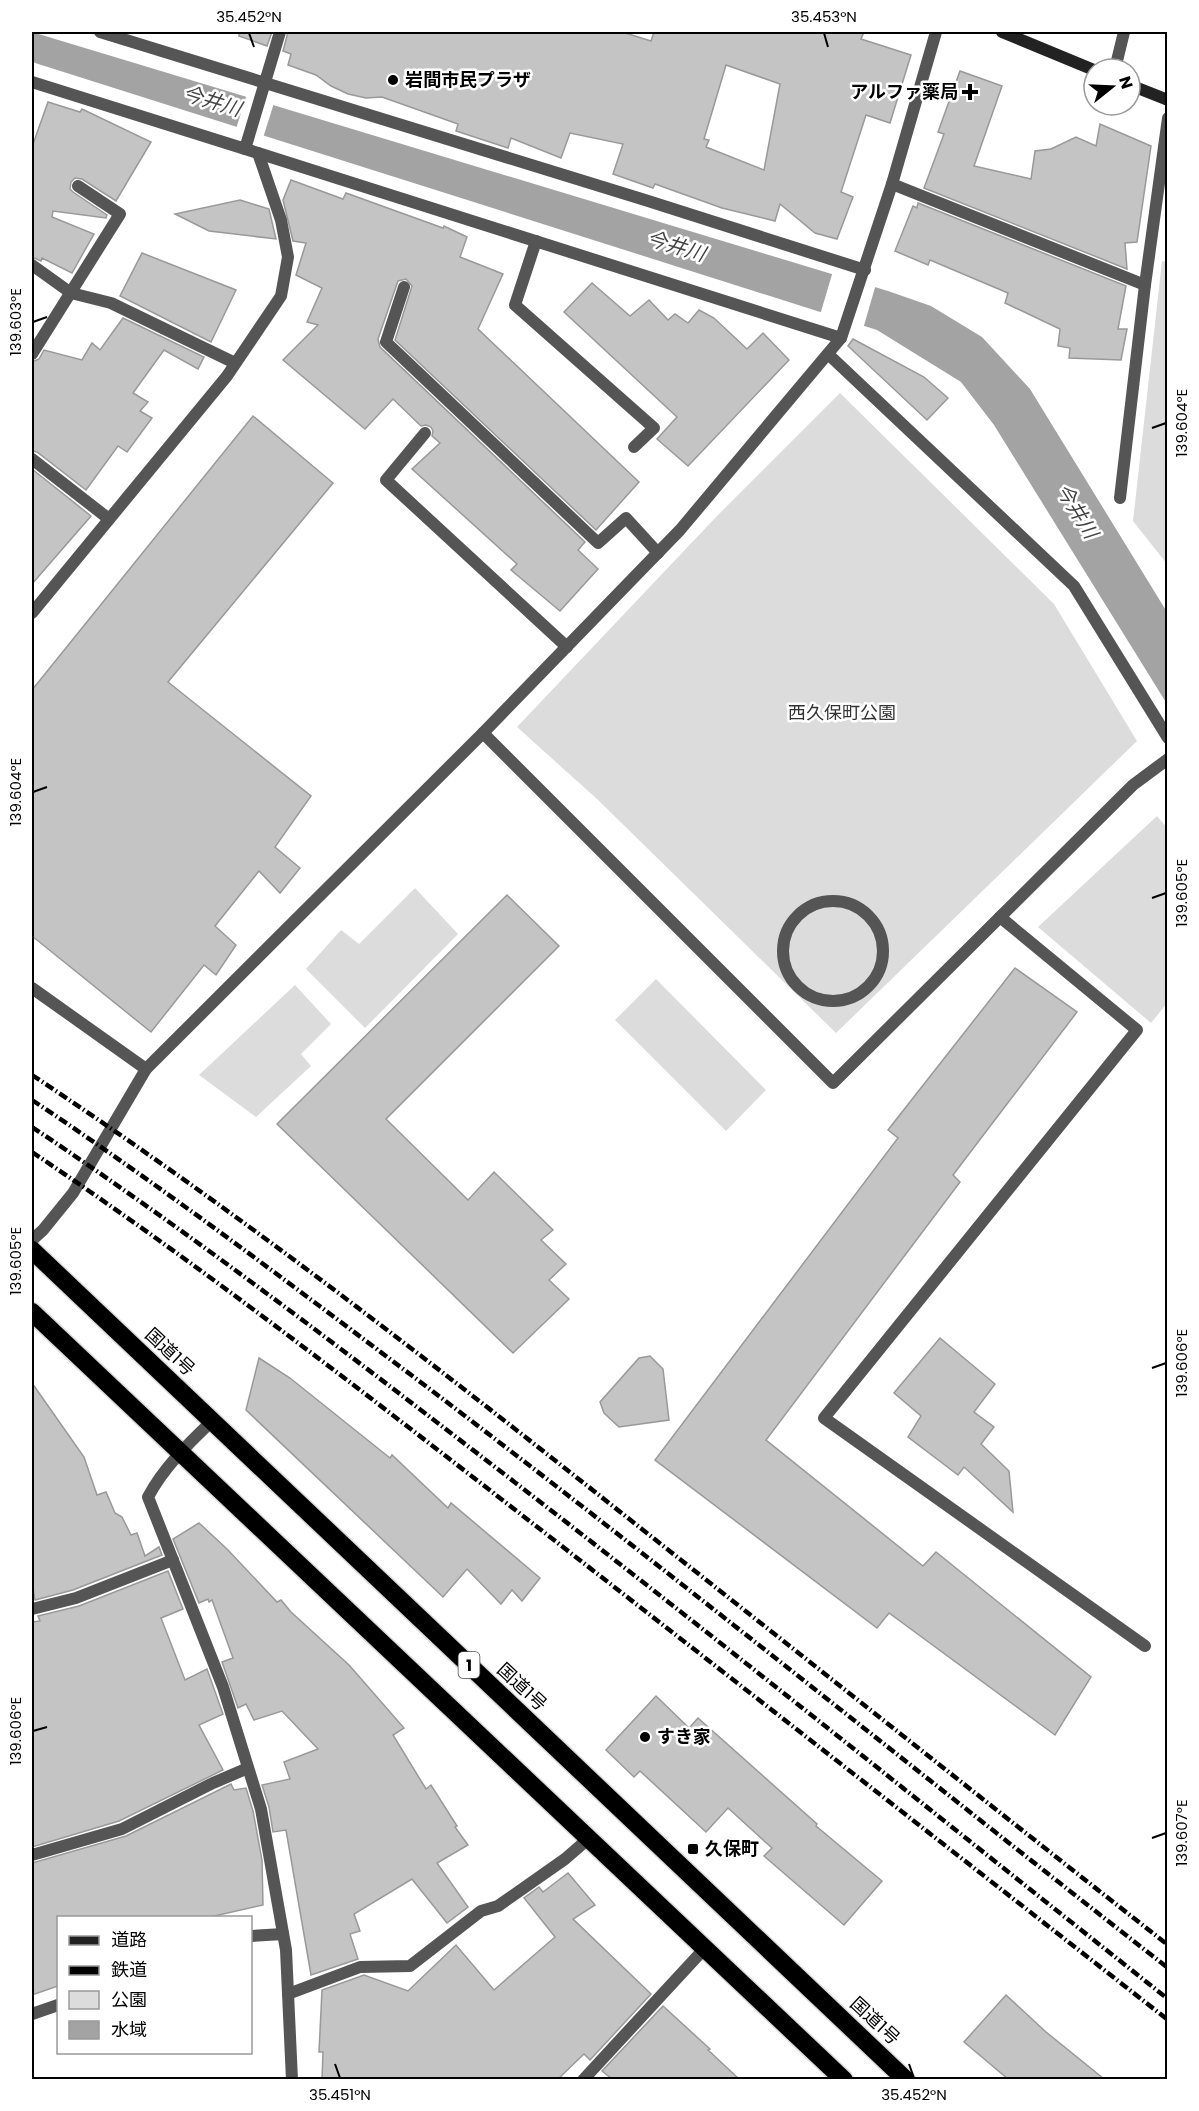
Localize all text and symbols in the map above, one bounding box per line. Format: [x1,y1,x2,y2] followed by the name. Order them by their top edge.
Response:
[216,6,282,27] text: 35.452°N
[791,6,857,27] text: 35.453°N
[1082,57,1142,117] north arrow
[405,67,531,92] place label: 岩間市民プラザ
[386,73,400,87] marker: 岩間市民プラザ
[1113,73,1139,92] text: N
[179,79,247,124] water label: 今井川
[850,79,958,104] place label: アルファ薬局
[963,85,977,99] marker: アルファ薬局
[643,224,711,269] water label: 今井川
[5,288,26,356] text: 139.603°E
[1171,389,1192,457] text: 139.604°E
[1049,478,1106,546] water label: 今井川
[788,700,896,725] park label: 西久保町公園
[5,758,26,826] text: 139.604°E
[1171,859,1192,927] text: 139.605°E
[5,1227,26,1295] text: 139.605°E
[140,1322,201,1381] street label: 国道1号
[1171,1329,1192,1397] text: 139.606°E
[458,1652,480,1678] road number: 1
[492,1657,553,1716] street label: 国道1号
[5,1697,26,1765] text: 139.606°E
[657,1724,711,1749] place label: すき家
[638,1730,652,1744] marker: すき家
[1171,1799,1192,1867] text: 139.607°E
[705,1836,759,1861] place label: 久保町
[686,1842,700,1856] marker: 久保町
[57,1916,252,2054] legend
[111,1927,147,1952] text: 道路
[111,1957,147,1982] text: 鉄道
[111,1987,147,2012] text: 公園
[845,1991,906,2050] street label: 国道1号
[111,2017,147,2042] text: 水域
[309,2084,371,2105] text: 35.451°N
[881,2084,947,2105] text: 35.452°N

